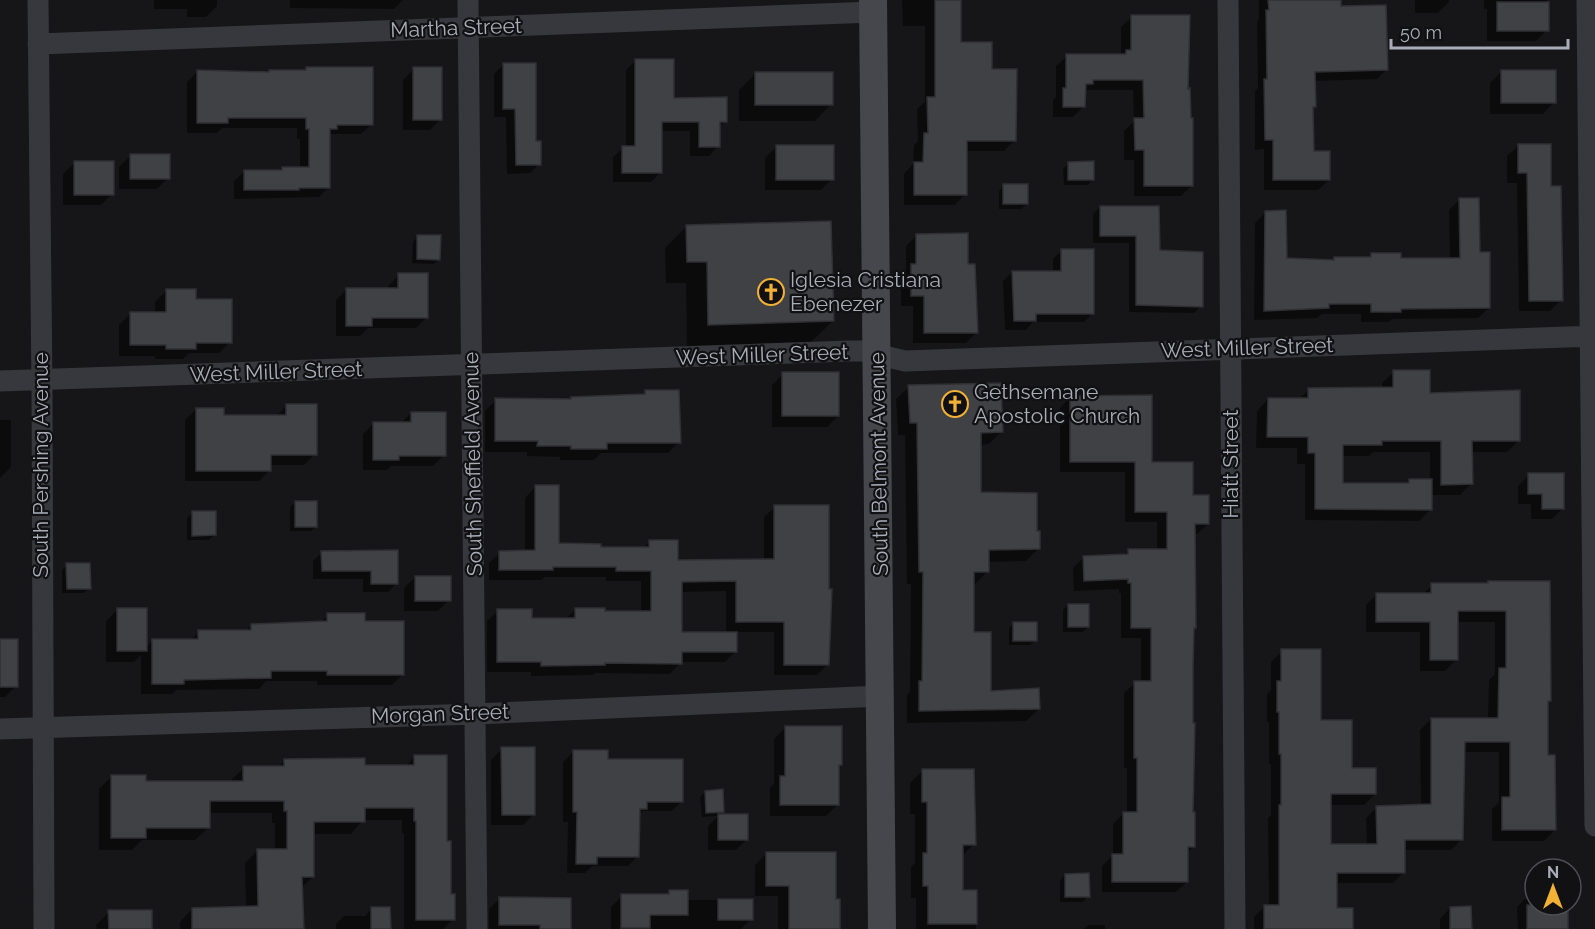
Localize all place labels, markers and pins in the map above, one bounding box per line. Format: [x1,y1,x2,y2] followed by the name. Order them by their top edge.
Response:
[790,267,941,316] place label: Iglesia Cristiana Ebenezer
[756,277,786,307] church icon: Iglesia Cristiana Ebenezer
[974,379,1140,428] place label: Gethsemane Apostolic Church
[940,389,970,419] church icon: Gethsemane Apostolic Church

